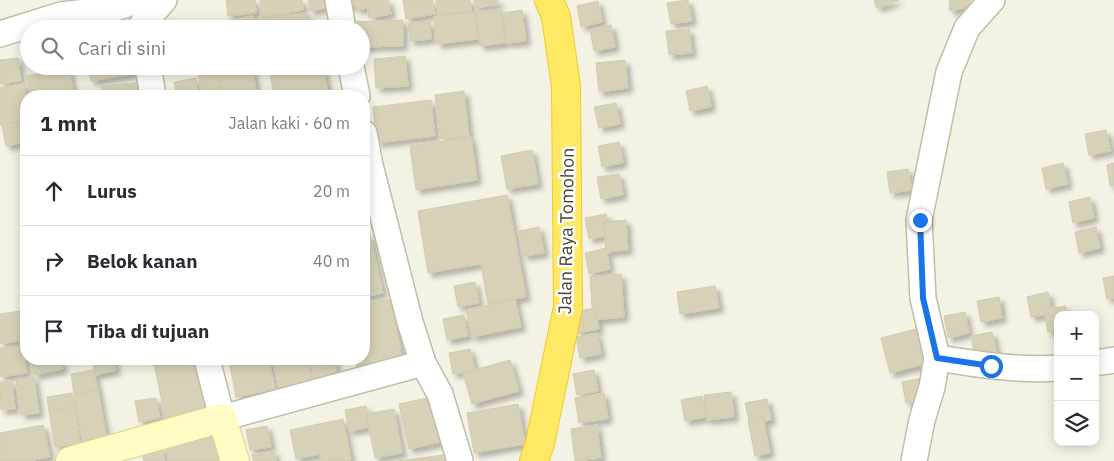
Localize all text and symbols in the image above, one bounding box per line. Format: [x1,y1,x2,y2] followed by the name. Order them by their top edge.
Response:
[20,20,370,75] search box
[38,34,66,62] icon: search
[78,36,166,60] text: Cari di sini
[40,109,97,137] text: 1 mnt
[228,113,350,133] text: Jalan kaki · 60 m
[553,147,579,315] street label: Jalan Raya Tomohon
[40,177,68,205] icon: ahead
[87,179,137,203] text: Lurus
[313,181,350,201] text: 20 m
[909,209,932,232] route end
[40,247,68,275] icon: right
[87,249,198,273] text: Belok kanan
[313,251,350,271] text: 40 m
[1054,311,1099,446] map controls
[1054,311,1099,356] button: +
[40,317,68,345] icon: arrive
[87,319,209,343] text: Tiba di tujuan
[980,355,1003,378] route start
[1054,356,1099,401] button: −
[1054,401,1099,446] button: layers

